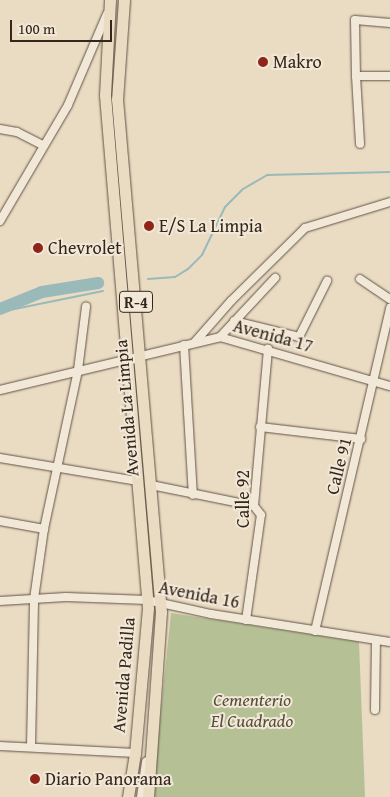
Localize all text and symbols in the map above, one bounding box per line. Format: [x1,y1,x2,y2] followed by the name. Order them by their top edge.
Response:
[12,10,115,42] scale bar
[18,18,55,39] text: 100 m
[273,51,322,73] place label: Makro
[257,56,269,68] marker: Makro
[159,215,262,237] place label: E/S La Limpia
[143,220,155,232] marker: E/S La Limpia
[48,237,121,259] place label: Chevrolet
[32,242,44,254] marker: Chevrolet
[118,288,154,316] road number: R-4
[231,315,315,357] street label: Avenida 17
[110,339,144,477] street label: Avenida La Limpia
[321,435,357,497] street label: Calle 91
[232,470,254,528] street label: Calle 92
[157,577,241,613] street label: Avenida 16
[108,616,140,734] street label: Avenida Padilla
[211,690,293,732] park label: Cementerio El Cuadrado
[45,768,172,790] place label: Diario Panorama
[29,773,41,785] marker: Diario Panorama

